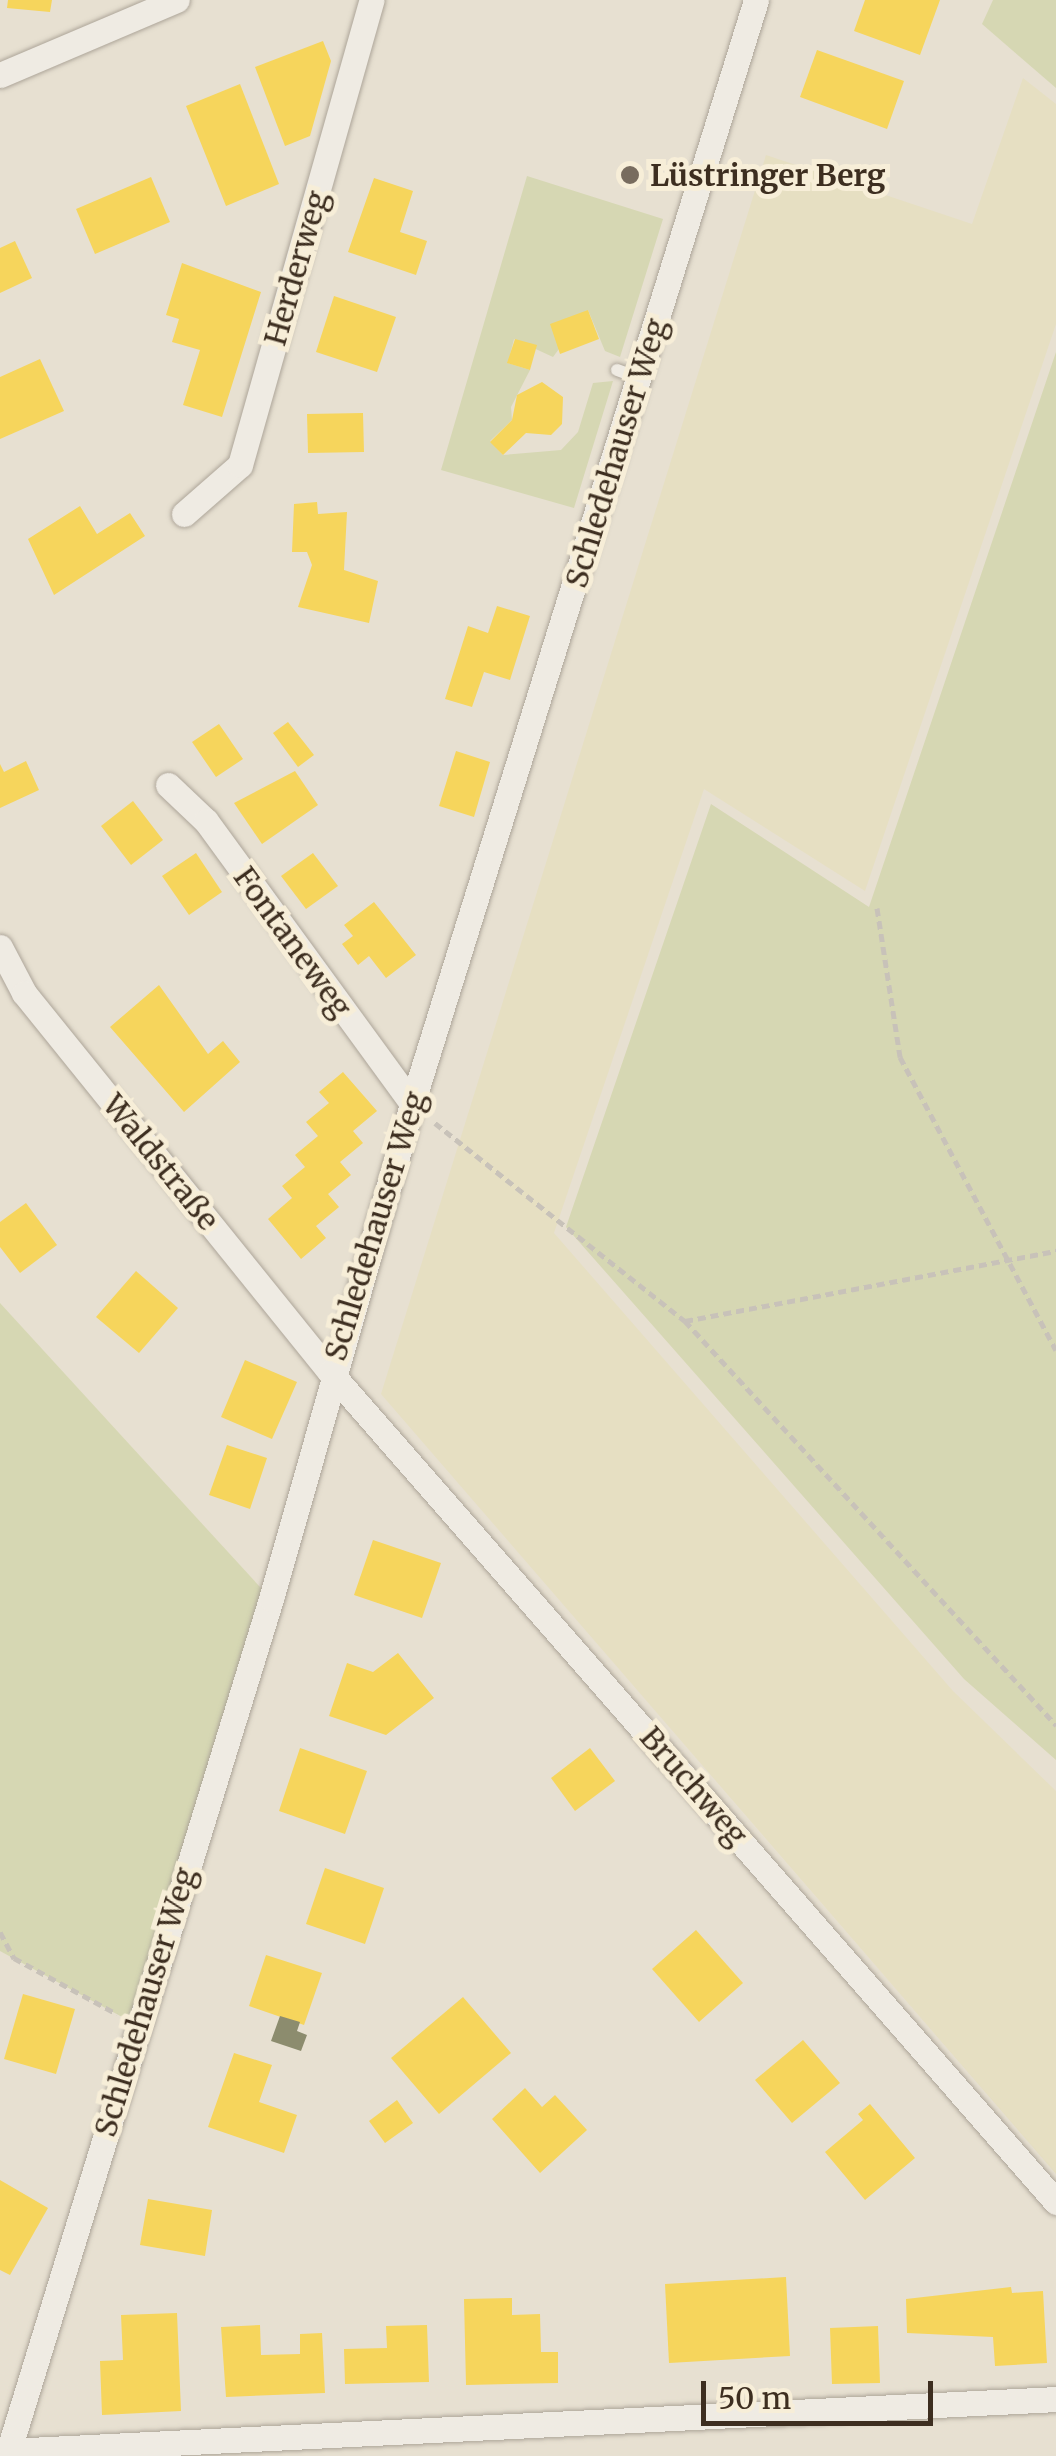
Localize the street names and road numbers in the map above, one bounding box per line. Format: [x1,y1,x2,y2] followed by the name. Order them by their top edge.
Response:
[257,187,335,349] street label: Herderweg
[558,314,674,592] street label: Schledehauser Weg
[226,860,360,1024] street label: Fontaneweg
[95,1087,227,1237] street label: Waldstraße
[317,1087,433,1365] street label: Schledehauser Weg
[633,1719,755,1853] street label: Bruchweg
[87,1863,203,2141] street label: Schledehauser Weg

